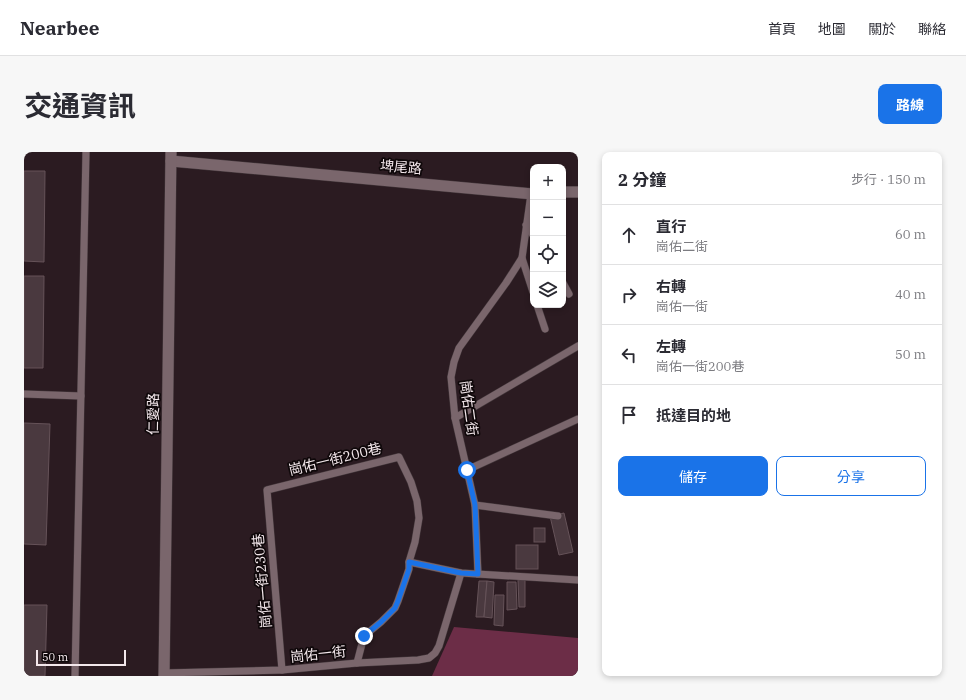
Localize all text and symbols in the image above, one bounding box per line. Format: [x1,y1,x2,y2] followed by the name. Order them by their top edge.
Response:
[20,16,99,40] text: Nearbee
[768,20,796,38] text: 首頁
[818,20,846,38] text: 地圖
[868,20,896,38] text: 關於
[918,20,946,38] text: 聯絡
[878,84,942,124] button: 路線
[24,87,136,124] text: 交通資訊
[379,156,423,178] street label: 埤尾路
[530,164,566,308] map controls
[530,164,566,200] button: +
[618,169,666,191] text: 2 分鐘
[851,171,926,188] text: 步行 · 150 m
[530,200,566,236] button: −
[656,217,686,236] text: 直行
[618,224,640,246] icon: ahead
[895,226,926,243] text: 60 m
[530,236,566,272] button: locate
[656,238,708,255] text: 崗佑二街
[530,272,566,308] button: layers
[656,277,686,296] text: 右轉
[618,284,640,306] icon: right
[895,286,926,303] text: 40 m
[656,298,708,315] text: 崗佑一街
[656,337,686,356] text: 左轉
[618,344,640,366] icon: left
[895,346,926,363] text: 50 m
[656,358,744,375] text: 崗佑一街200巷
[456,379,482,437] street label: 崗佑二街
[144,393,162,435] street label: 仁愛路
[618,404,640,426] icon: arrive
[656,406,731,425] text: 抵達目的地
[287,439,383,479] street label: 崗佑一街200巷
[618,456,768,496] button: 儲存
[776,456,926,496] button: 分享
[458,461,476,479] route start
[249,533,275,629] street label: 崗佑一街230巷
[355,627,373,645] route end
[289,642,347,666] street label: 崗佑一街
[36,648,126,667] scale bar
[42,650,68,664] text: 50 m

